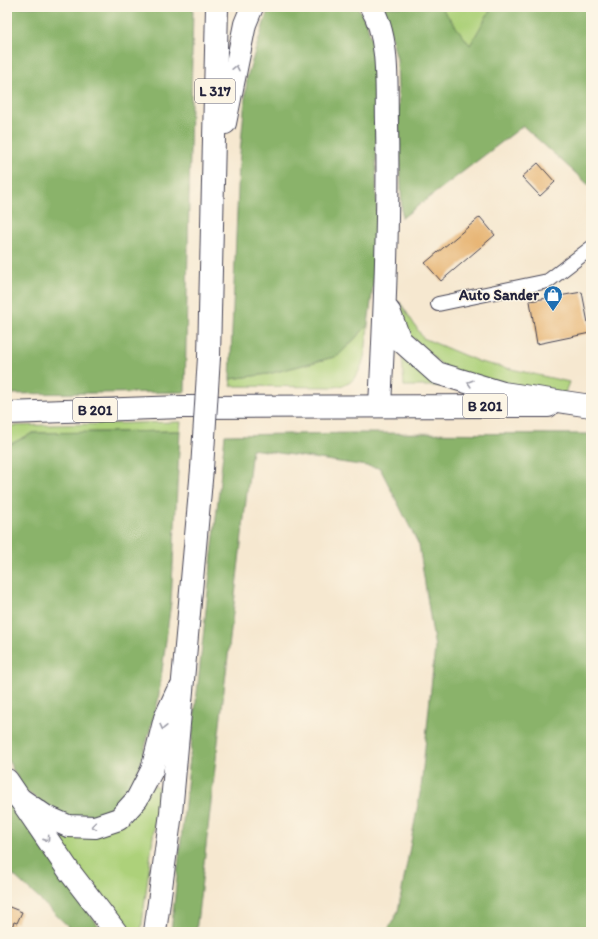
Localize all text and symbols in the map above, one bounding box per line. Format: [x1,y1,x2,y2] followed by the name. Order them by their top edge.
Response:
[231,65,239,71] one-way arrow
[195,79,235,103] road number: L 317
[542,284,564,312] shop icon: Auto Sander
[458,286,540,304] place label: Auto Sander
[467,379,474,388] one-way arrow
[463,394,507,418] road number: B 201
[73,398,117,422] road number: B 201
[159,724,167,730] one-way arrow
[91,821,98,830] one-way arrow
[42,835,50,842] one-way arrow

